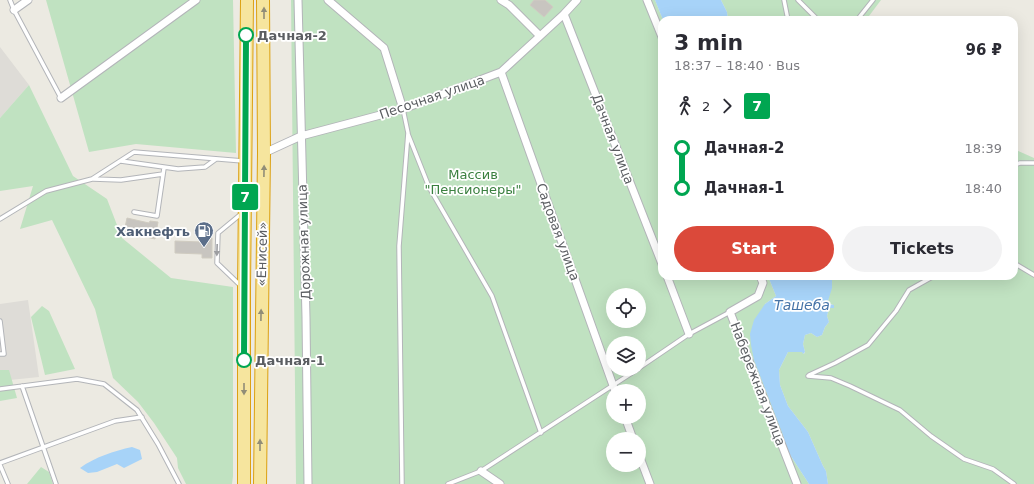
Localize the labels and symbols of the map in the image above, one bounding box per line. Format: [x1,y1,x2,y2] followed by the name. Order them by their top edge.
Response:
[261,6,267,19] one-way arrow
[238,27,254,43] marker: Дачная-2
[257,28,327,43] place label: Дачная-2
[377,72,487,122] street label: Песочная улица
[589,92,637,186] street label: Дачная улица
[261,164,267,177] one-way arrow
[425,167,521,197] park label: Массив "Пенсионеры"
[533,181,583,283] street label: Садовая улица
[232,184,258,210] line badge: 7
[294,184,314,300] street label: Дорожная улица
[193,220,215,248] fuel station icon: Хакнефть
[254,222,270,286] street label: «Енисей»
[116,224,190,239] place label: Хакнефть
[214,244,220,257] one-way arrow
[774,297,830,313] water label: Ташеба
[258,308,264,321] one-way arrow
[727,320,789,448] street label: Набережная улица
[236,352,252,368] marker: Дачная-1
[255,353,325,368] place label: Дачная-1
[241,383,247,396] one-way arrow
[257,438,263,451] one-way arrow

